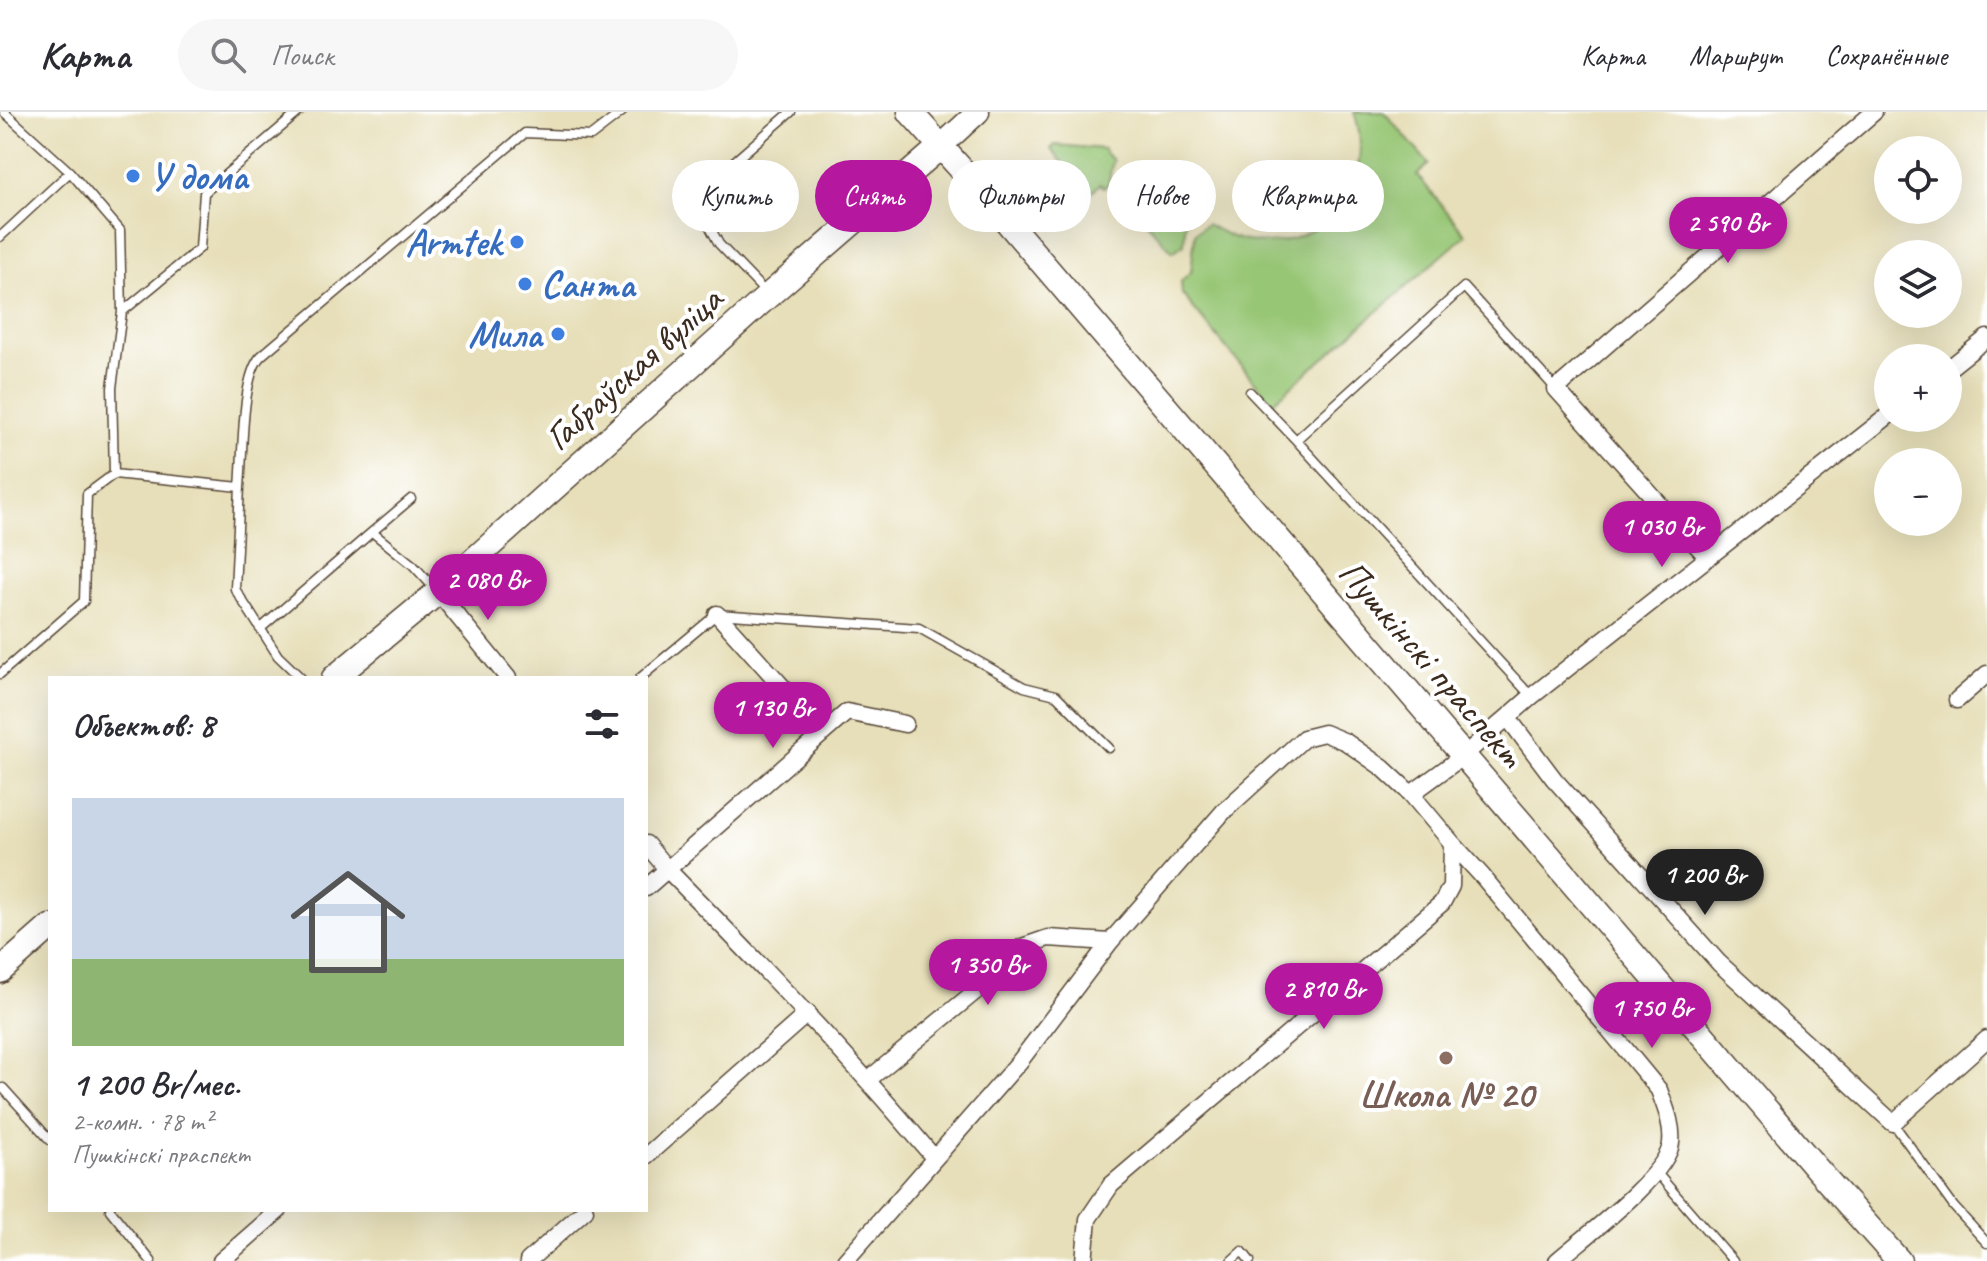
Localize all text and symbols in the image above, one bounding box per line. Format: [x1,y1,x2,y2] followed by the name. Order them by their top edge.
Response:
[178,19,738,91] search box
[40,32,130,79] text: Карта
[206,33,250,77] icon: search
[270,36,334,74] text: Поиск
[1581,38,1645,73] text: Карта
[1689,38,1781,73] text: Маршрут
[1825,38,1947,73] text: Сохранённые
[1874,136,1962,536] map controls
[1874,136,1962,224] button: locate
[149,153,250,200] place label: У дома
[672,160,799,232] chip: Купить
[815,160,932,232] chip: Снять
[948,160,1091,232] chip: Фильтры
[1107,160,1216,232] chip: Новое
[1232,160,1384,232] chip: Квартира
[124,167,142,185] marker: У дома
[1645,197,1811,265] pin: 2 590 Br
[1687,206,1769,239] text: 2 590 Br
[406,219,505,266] place label: Armtek
[508,233,526,251] marker: Armtek
[1874,240,1962,328] button: layers
[541,261,637,308] place label: Санта
[516,275,534,293] marker: Санта
[535,275,734,460] street label: Габраўская вуліца
[468,311,544,358] place label: Мила
[549,325,567,343] marker: Мила
[1874,344,1962,432] button: +
[1874,448,1962,536] button: −
[1579,501,1745,569] pin: 1 030 Br
[1621,510,1703,543] text: 1 030 Br
[1328,550,1536,778] street label: Пушкінскі праспект
[405,554,571,622] pin: 2 080 Br
[447,563,529,596] text: 2 080 Br
[690,682,856,750] pin: 1 130 Br
[732,691,814,724] text: 1 130 Br
[580,702,624,746] icon: filters
[72,703,214,746] text: Объектов: 8
[1622,849,1788,917] pin: 1 200 Br
[276,850,420,994] icon: home
[1664,858,1746,891] text: 1 200 Br
[905,939,1071,1007] pin: 1 350 Br
[947,948,1029,981] text: 1 350 Br
[1241,963,1407,1031] pin: 2 810 Br
[1283,972,1365,1005] text: 2 810 Br
[1569,982,1735,1050] pin: 1 750 Br
[1611,991,1693,1024] text: 1 750 Br
[1437,1049,1455,1067] marker: Школа № 20
[72,1062,240,1105] text: 1 200 Br/мес.
[1359,1071,1537,1118] place label: Школа № 20
[72,1105,212,1138] text: 2-комн. · 78 m²
[72,1138,250,1171] text: Пушкінскі праспект

